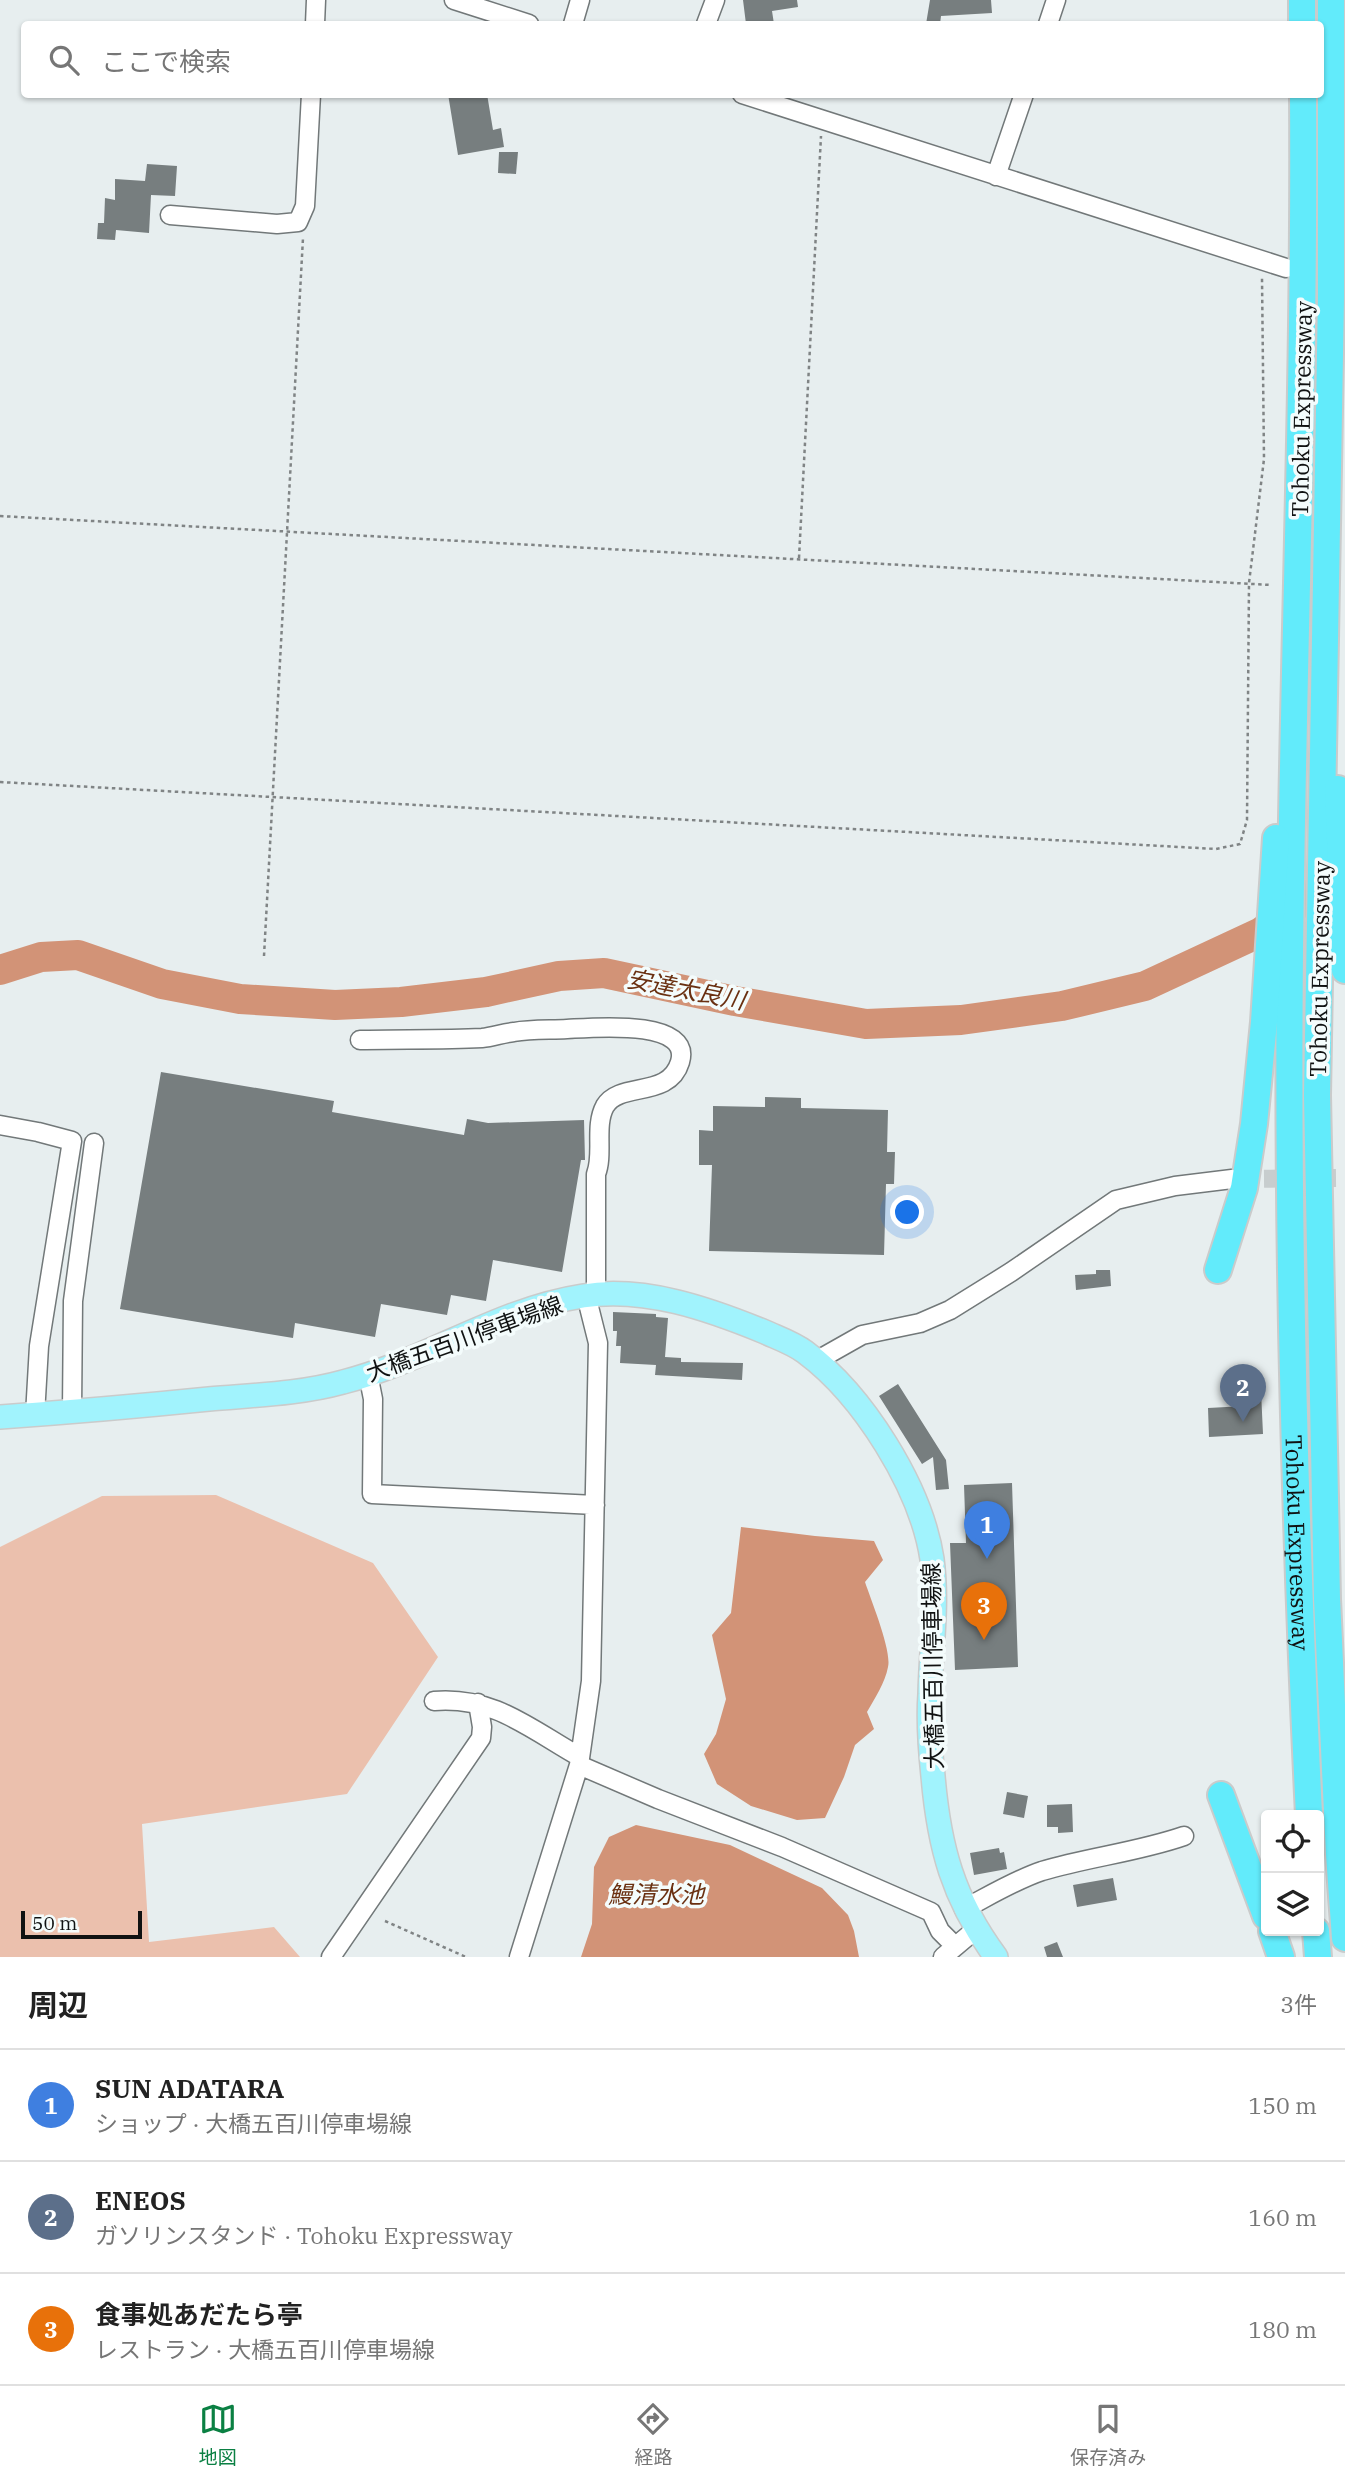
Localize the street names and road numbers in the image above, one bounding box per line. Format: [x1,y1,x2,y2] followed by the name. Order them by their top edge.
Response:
[1284,300,1318,517] street label: Tohoku Expressway
[1302,860,1336,1077] street label: Tohoku Expressway
[362,1289,566,1387] street label: 大橋五百川停車場線
[1279,1434,1317,1652] street label: Tohoku Expressway
[915,1562,949,1770] street label: 大橋五百川停車場線

